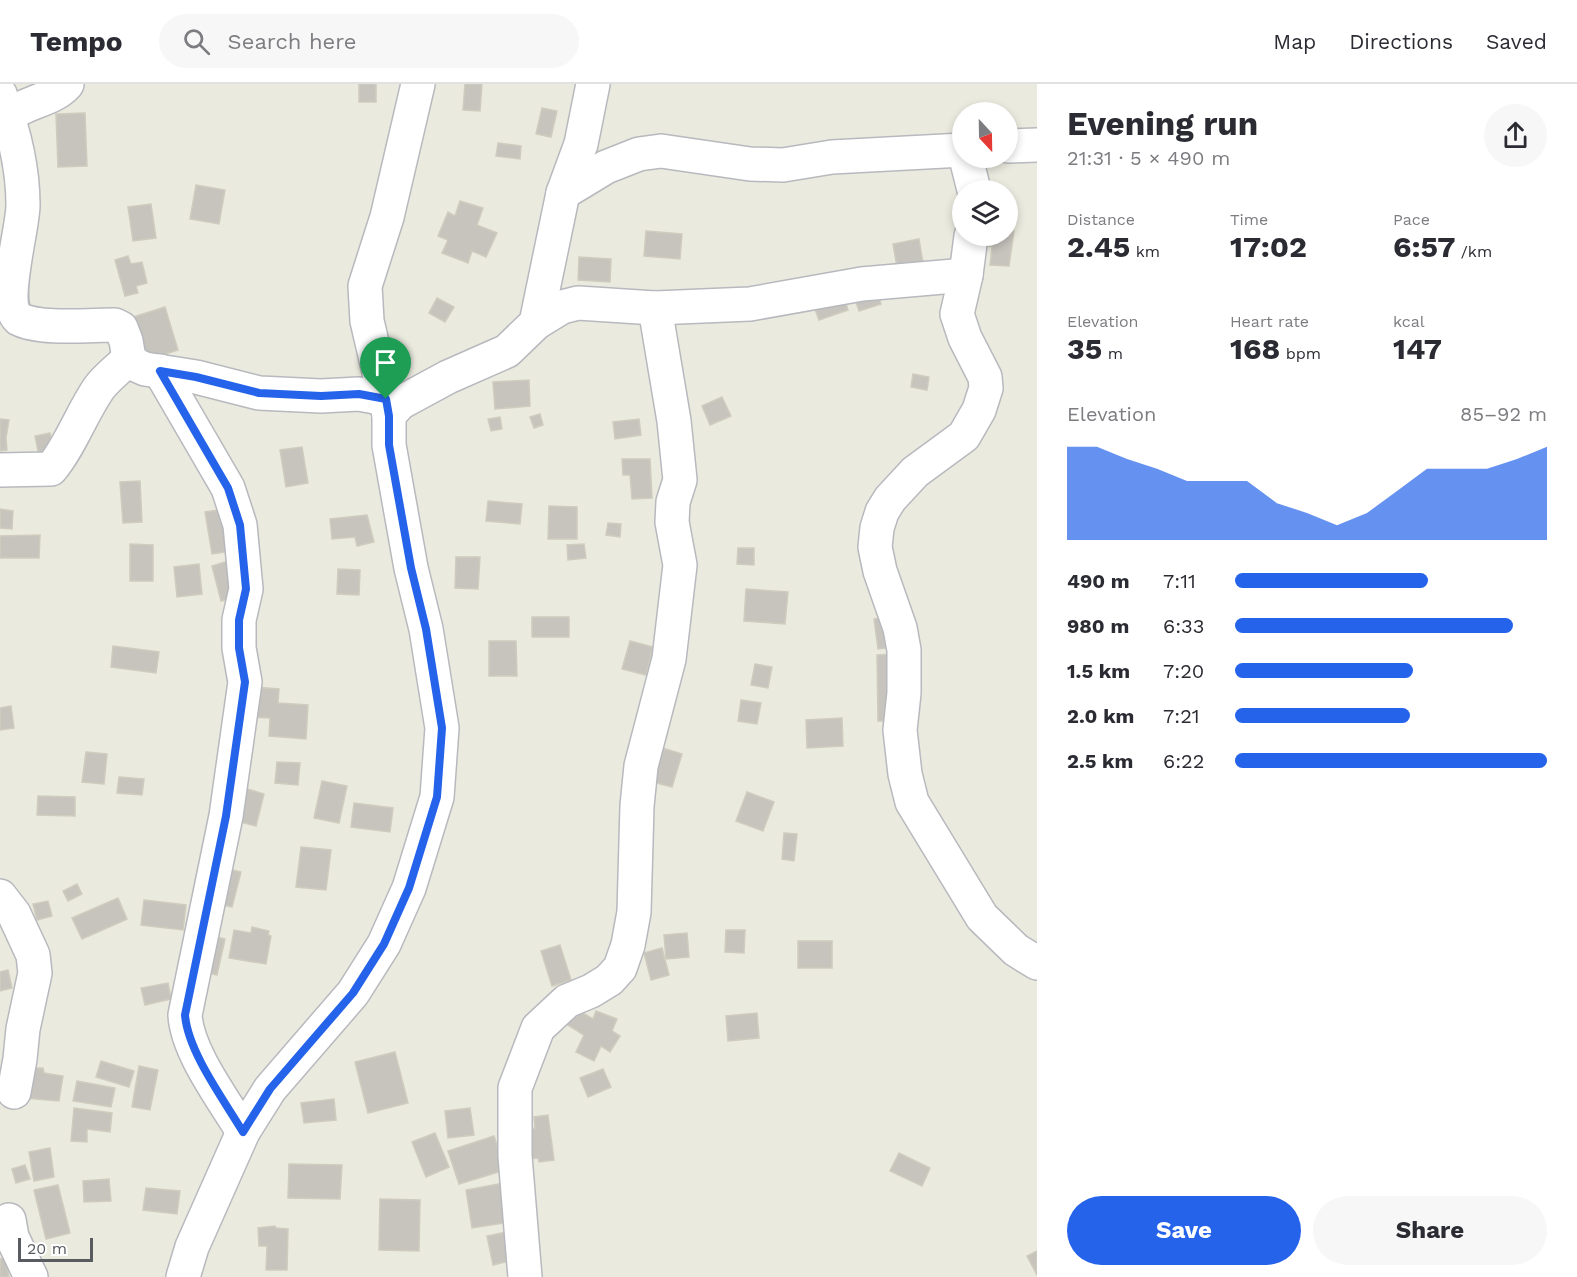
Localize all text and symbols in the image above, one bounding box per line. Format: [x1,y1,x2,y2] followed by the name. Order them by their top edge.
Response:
[159,14,579,68] search box
[30,25,123,58] text: Tempo
[180,25,213,58] icon: search
[228,29,357,54] text: Search here
[1273,29,1316,54] text: Map
[1349,29,1453,54] text: Directions
[1486,29,1547,54] text: Saved
[952,102,1018,168] north arrow
[952,102,1018,246] map controls
[1067,104,1258,143] text: Evening run
[1484,104,1547,167] button: share
[1067,146,1230,170] text: 21:31 · 5 × 490 m
[952,180,1018,246] button: layers
[1067,210,1135,229] text: Distance
[1230,210,1268,229] text: Time
[1393,210,1430,229] text: Pace
[1067,229,1130,264] text: 2.45
[1230,229,1307,264] text: 17:02
[1393,229,1455,264] text: 6:57
[1130,242,1160,261] text: km
[1455,242,1492,261] text: /km
[1067,312,1138,331] text: Elevation
[1230,312,1309,331] text: Heart rate
[1393,312,1425,331] text: kcal
[1067,331,1102,366] text: 35
[1230,331,1280,366] text: 168
[1393,331,1442,366] text: 147
[360,337,411,399] pin
[1102,344,1123,363] text: m
[1280,344,1321,363] text: bpm
[369,346,402,379] icon: arrive
[1067,402,1156,426] text: Elevation
[1460,402,1547,426] text: 85–92 m
[1067,569,1130,593] text: 490 m
[1163,569,1196,593] text: 7:11
[1067,614,1129,638] text: 980 m
[1163,614,1204,638] text: 6:33
[1067,659,1130,683] text: 1.5 km
[1163,659,1204,683] text: 7:20
[1067,704,1134,728] text: 2.0 km
[1163,704,1200,728] text: 7:21
[1067,749,1133,773] text: 2.5 km
[1163,749,1204,773] text: 6:22
[1067,1196,1301,1265] button: Save
[1313,1196,1547,1265] button: Share
[18,1235,93,1262] scale bar
[27,1239,67,1258] text: 20 m

